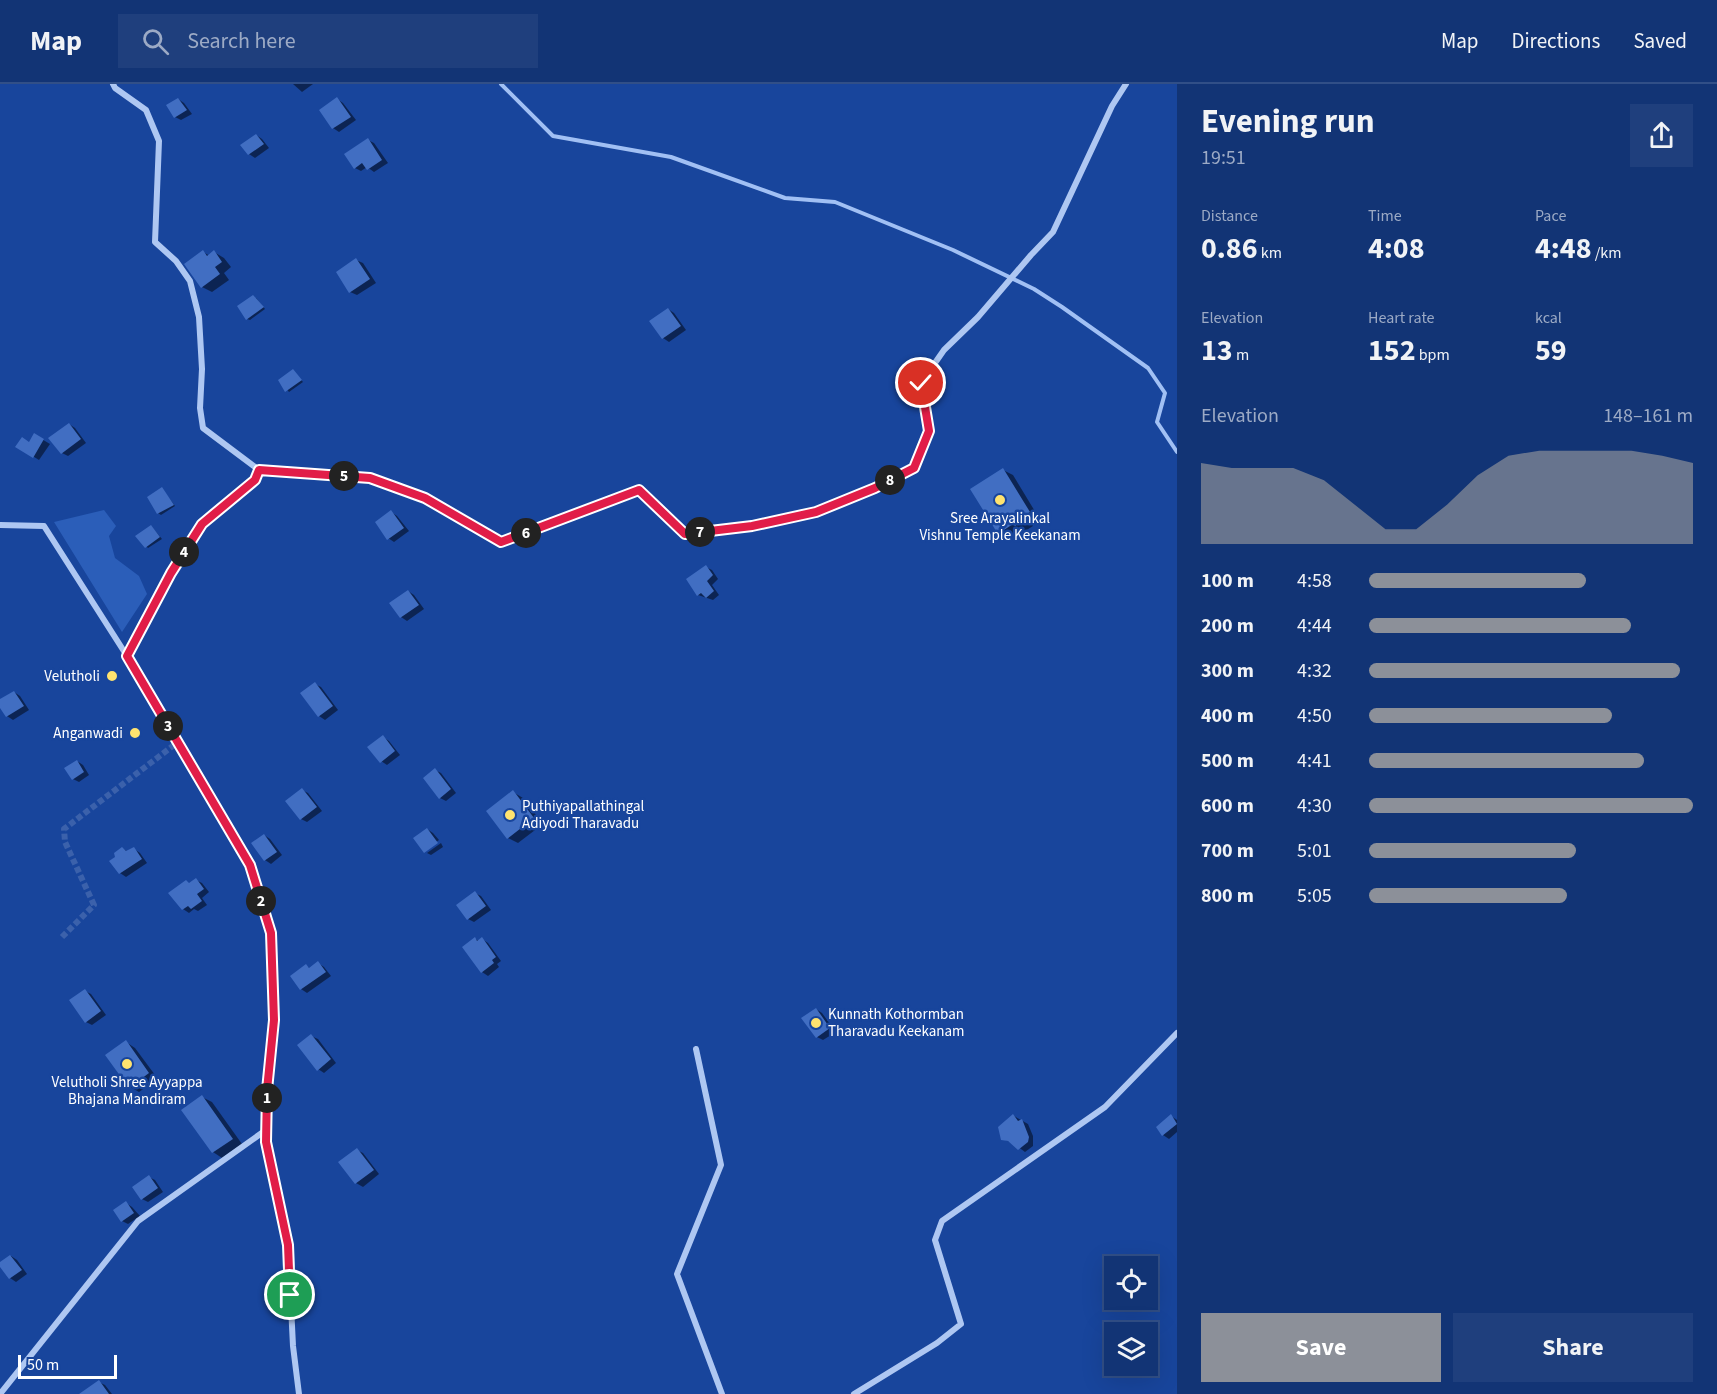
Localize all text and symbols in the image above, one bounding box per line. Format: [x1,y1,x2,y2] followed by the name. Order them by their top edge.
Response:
[118,14,538,68] search box
[30,21,82,61] text: Map
[139,25,172,58] icon: search
[187,25,296,57] text: Search here
[1441,26,1479,56] text: Map
[1512,26,1600,56] text: Directions
[1633,26,1687,56] text: Saved
[1201,98,1375,145] text: Evening run
[1630,104,1693,167] button: share
[1201,144,1246,172] text: 19:51
[1201,205,1258,227] text: Distance
[1368,205,1402,227] text: Time
[1535,205,1566,227] text: Pace
[1201,227,1258,270] text: 0.86
[1368,227,1425,270] text: 4:08
[1535,227,1592,270] text: 4:48
[1258,242,1282,264] text: km
[1592,242,1622,264] text: /km
[1201,307,1263,329] text: Elevation
[1368,307,1435,329] text: Heart rate
[1535,307,1562,329] text: kcal
[1201,329,1233,372] text: 13
[1368,329,1416,372] text: 152
[1535,329,1567,372] text: 59
[1233,344,1249,366] text: m
[1416,344,1450,366] text: bpm
[895,357,946,408] pin
[904,366,937,399] icon: check
[1201,402,1279,430] text: Elevation
[1603,402,1693,430] text: 148–161 m
[329,461,359,491] pin: 5
[340,465,348,487] text: 5
[875,465,905,495] pin: 8
[886,469,894,491] text: 8
[993,493,1007,507] marker: Sree Arayalinkal Vishnu Temple Keekanam
[919,508,1081,546] place label: Sree Arayalinkal Vishnu Temple Keekanam
[685,517,715,547] pin: 7
[511,518,541,548] pin: 6
[696,521,704,543] text: 7
[522,522,530,544] text: 6
[169,537,199,567] pin: 4
[180,541,188,563] text: 4
[1201,567,1254,595] text: 100 m
[1297,567,1332,595] text: 4:58
[1201,612,1254,640] text: 200 m
[1297,612,1332,640] text: 4:44
[1201,657,1254,685] text: 300 m
[1297,657,1332,685] text: 4:32
[44,666,100,687] place label: Velutholi
[105,669,119,683] marker: Velutholi
[1201,702,1254,730] text: 400 m
[1297,702,1332,730] text: 4:50
[153,711,183,741] pin: 3
[164,715,172,737] text: 3
[53,723,123,744] place label: Anganwadi
[128,726,142,740] marker: Anganwadi
[1201,747,1254,775] text: 500 m
[1297,747,1332,775] text: 4:41
[1201,792,1254,820] text: 600 m
[1297,792,1332,820] text: 4:30
[522,796,645,834] place label: Puthiyapallathingal Adiyodi Tharavadu
[503,808,517,822] marker: Puthiyapallathingal Adiyodi Tharavadu
[1201,837,1254,865] text: 700 m
[1297,837,1332,865] text: 5:01
[1201,882,1254,910] text: 800 m
[1297,882,1332,910] text: 5:05
[246,886,276,916] pin: 2
[257,890,265,912] text: 2
[828,1004,964,1042] place label: Kunnath Kothormban Tharavadu Keekanam
[809,1016,823,1030] marker: Kunnath Kothormban Tharavadu Keekanam
[120,1057,134,1071] marker: Velutholi Shree Ayyappa Bhajana Mandiram
[51,1072,203,1110] place label: Velutholi Shree Ayyappa Bhajana Mandiram
[252,1083,282,1113] pin: 1
[263,1087,271,1109] text: 1
[1104,1256,1158,1376] map controls
[1104,1256,1158,1310] button: locate
[264,1269,315,1320] pin
[273,1278,306,1311] icon: arrive
[1201,1313,1441,1382] button: Save
[1453,1313,1693,1382] button: Share
[1104,1322,1158,1376] button: layers
[18,1352,117,1380] scale bar
[27,1354,59,1376] text: 50 m

